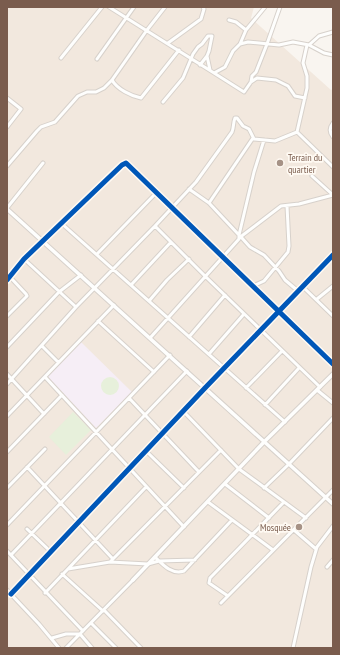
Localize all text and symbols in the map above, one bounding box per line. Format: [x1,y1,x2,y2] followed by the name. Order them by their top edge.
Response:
[288,151,322,176] place label: Terrain du quartier
[275,158,285,168] marker: Terrain du quartier
[260,521,291,534] place label: Mosquée
[294,522,304,532] marker: Mosquée

